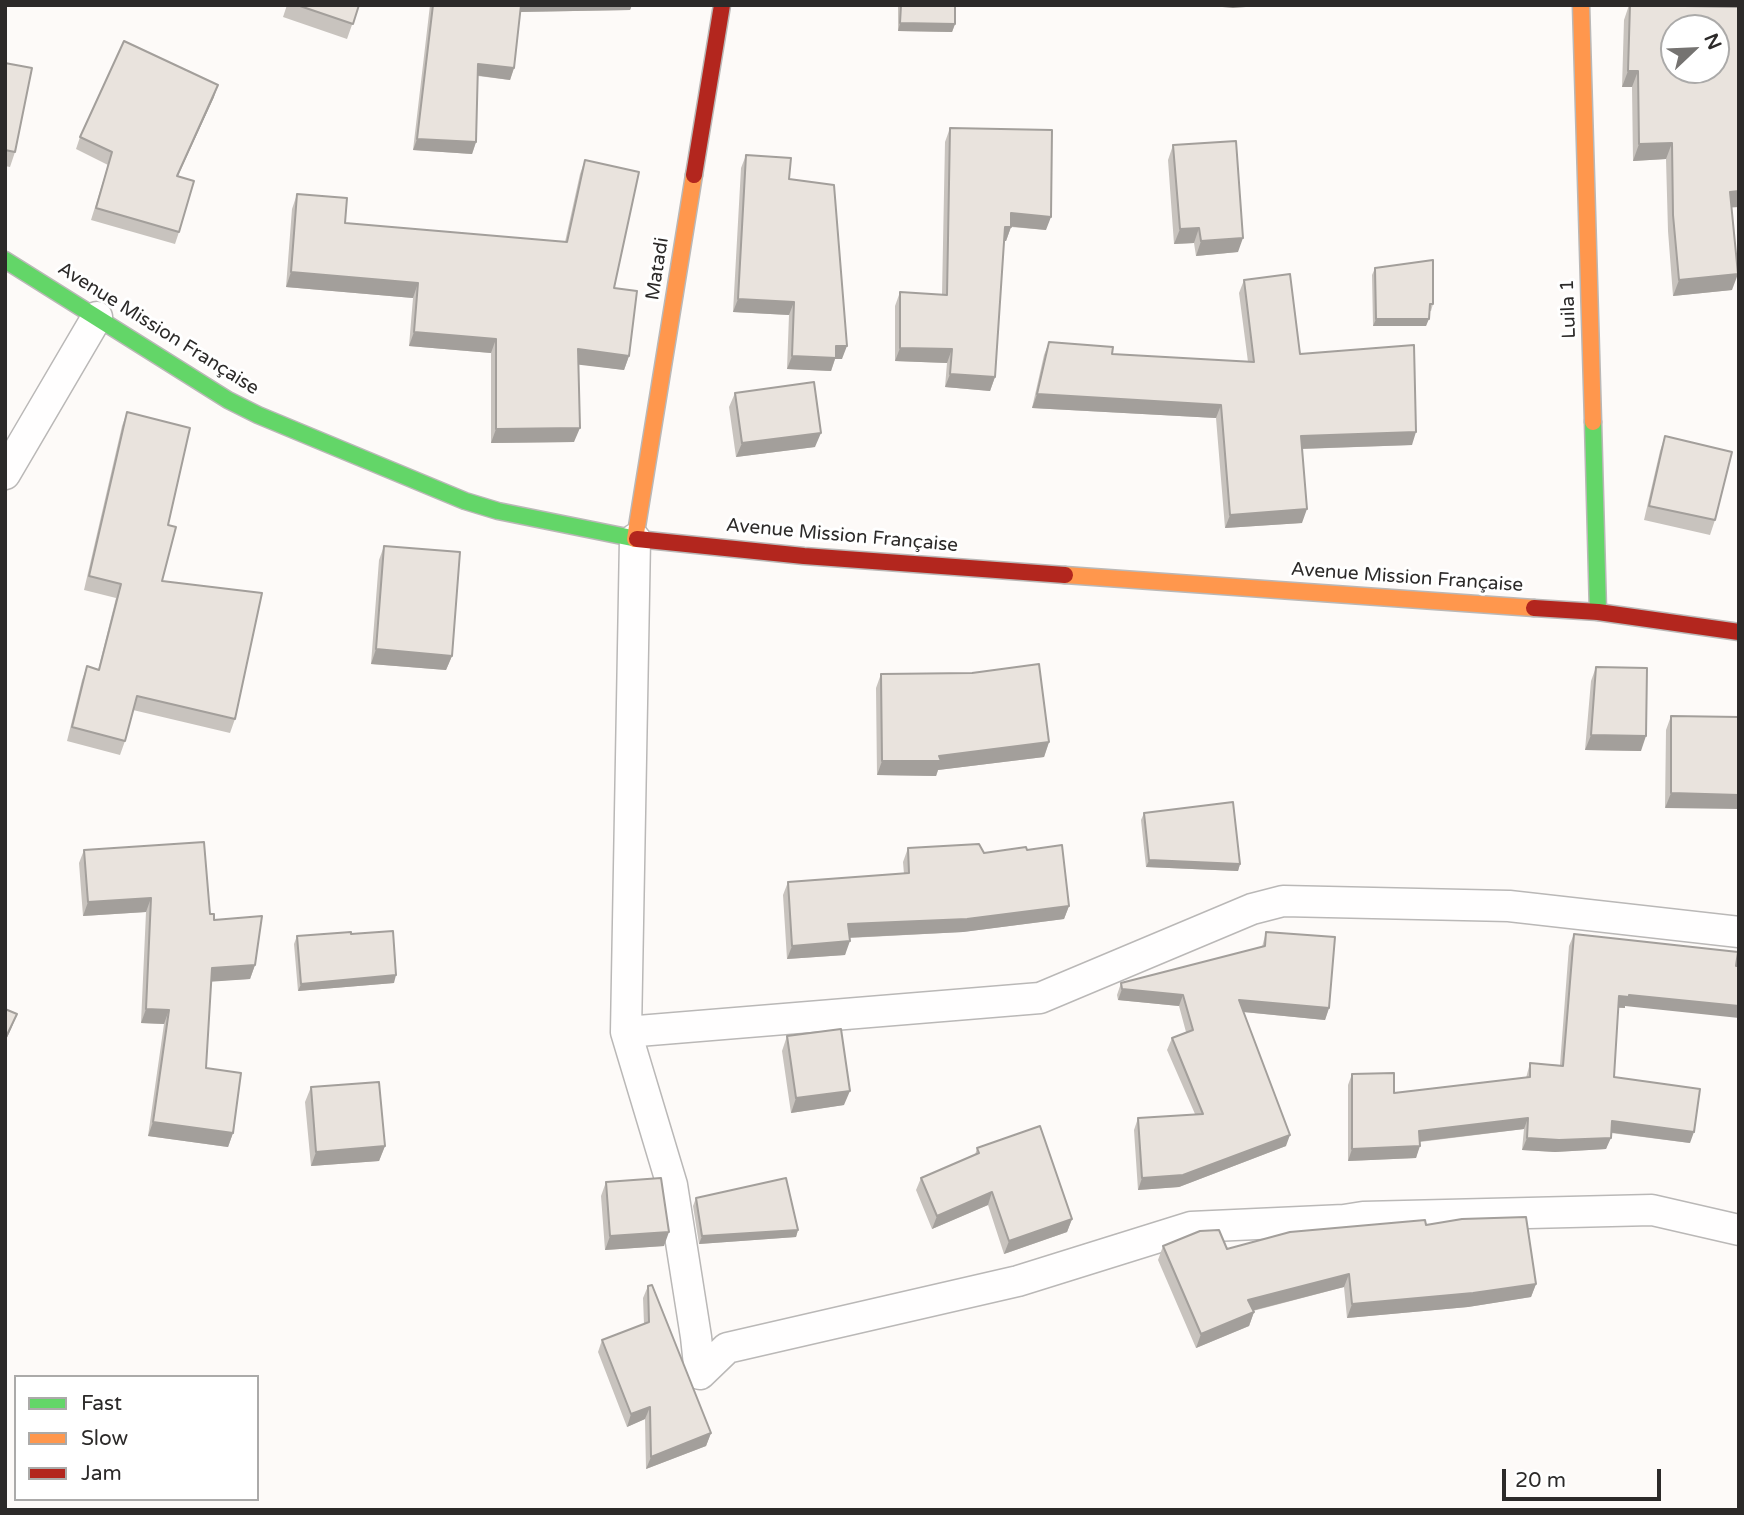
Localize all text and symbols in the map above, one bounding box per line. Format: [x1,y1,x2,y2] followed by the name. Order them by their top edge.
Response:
[1660,14,1730,84] north arrow
[1699,30,1726,53] text: N
[642,236,674,302] street label: Matadi
[53,258,263,400] street label: Avenue Mission Française
[1557,279,1581,339] street label: Luila 1
[725,514,959,558] street label: Avenue Mission Française
[1290,559,1524,597] street label: Avenue Mission Française
[14,1375,259,1501] legend
[81,1391,122,1416] text: Fast
[81,1426,128,1451] text: Slow
[1506,1456,1665,1500] scale bar
[81,1461,122,1486] text: Jam
[1515,1468,1566,1493] text: 20 m

